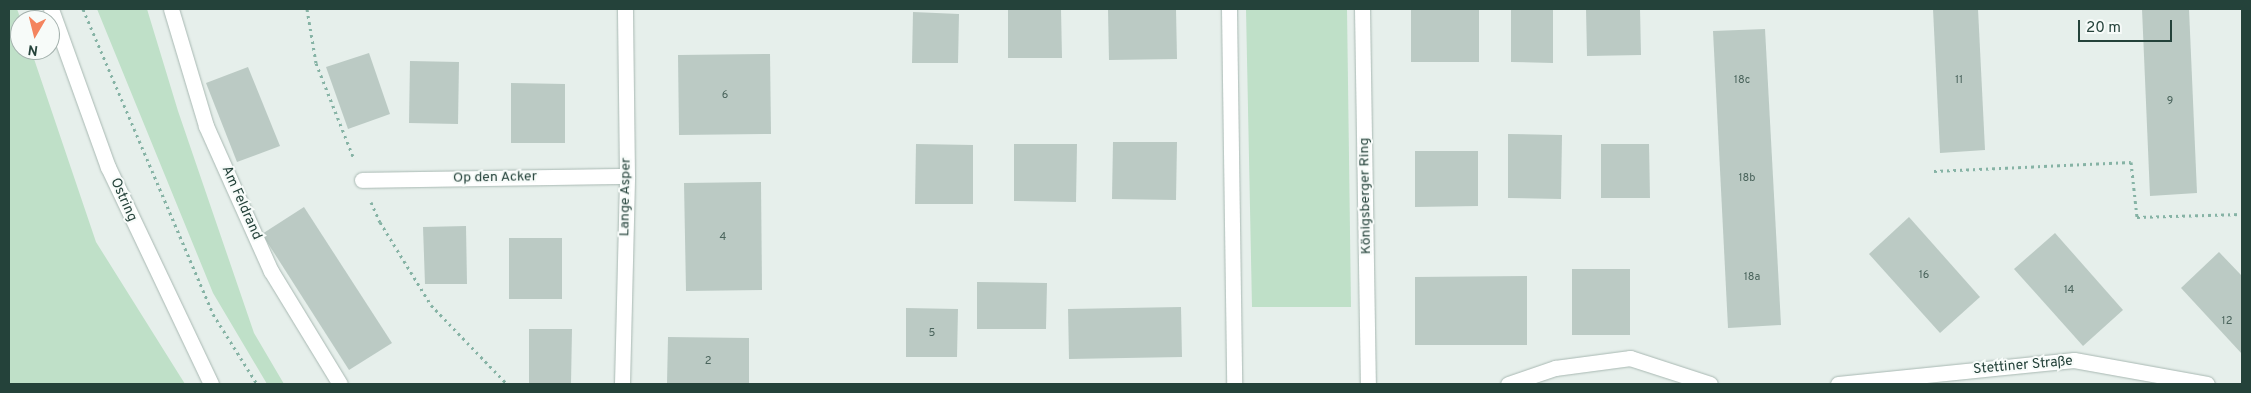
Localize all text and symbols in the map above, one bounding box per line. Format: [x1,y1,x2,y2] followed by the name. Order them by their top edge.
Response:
[10,10,60,60] north arrow
[2081,10,2175,42] scale bar
[2086,19,2121,38] text: 20 m
[27,40,39,58] text: N
[1734,73,1750,87] house number: 18c
[1955,73,1963,87] house number: 11
[722,88,728,102] house number: 6
[2167,94,2173,108] house number: 9
[1357,138,1375,254] street label: Königsberger Ring
[617,157,635,237] street label: Lange Asper
[217,163,265,243] street label: Am Feldrand
[453,169,537,187] street label: Op den Acker
[1738,171,1756,185] house number: 18b
[106,176,140,224] street label: Ostring
[720,230,726,244] house number: 4
[1919,268,1929,282] house number: 16
[1744,270,1760,284] house number: 18a
[2064,283,2074,297] house number: 14
[2222,314,2232,328] house number: 12
[929,326,935,340] house number: 5
[1973,353,2073,379] street label: Stettiner Straße
[705,354,711,368] house number: 2

